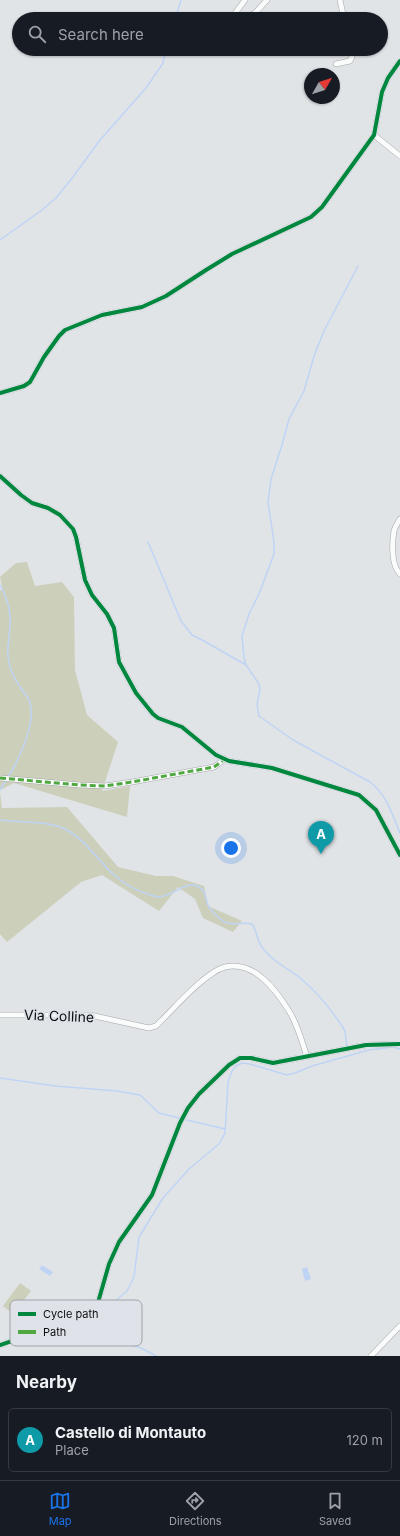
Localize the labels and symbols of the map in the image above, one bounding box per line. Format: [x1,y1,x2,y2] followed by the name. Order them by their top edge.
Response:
[304,68,340,104] north arrow
[308,821,334,854] pin: A
[221,838,241,858] your location
[24,1006,94,1025] street label: Via Colline
[10,1300,142,1346] legend
[43,1307,99,1321] text: Cycle path
[43,1325,66,1339] text: Path

